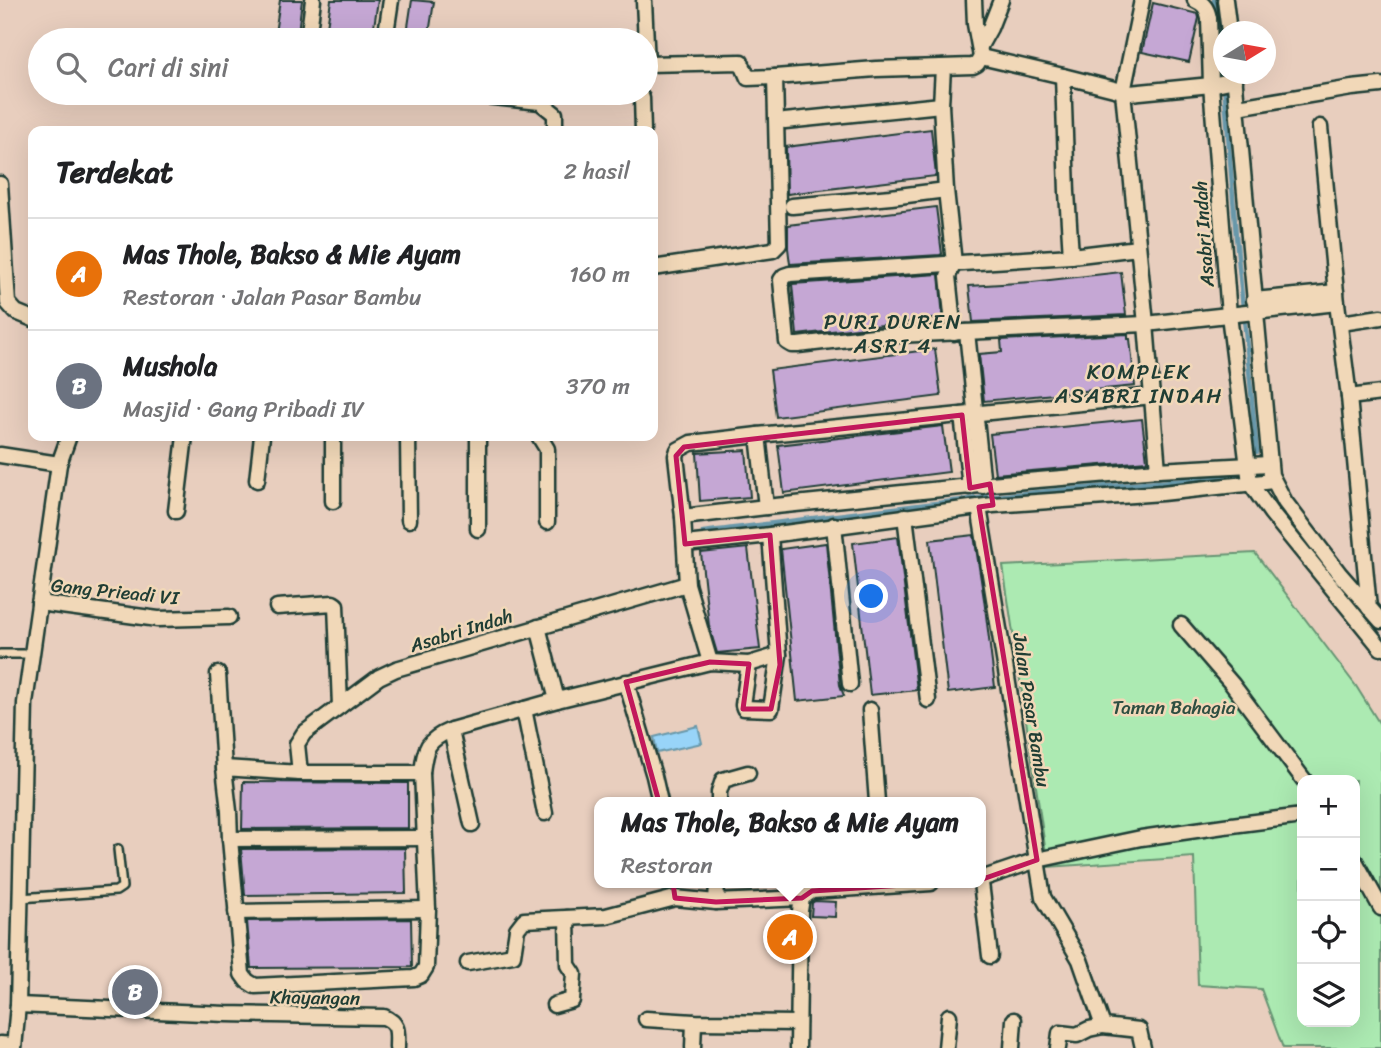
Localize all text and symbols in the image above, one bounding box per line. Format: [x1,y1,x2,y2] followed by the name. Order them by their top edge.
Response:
[1213,21,1276,84] north arrow
[28,28,658,105] search box
[108,44,229,90] text: Cari di sini
[52,48,90,86] icon: search
[56,145,173,199] text: Terdekat
[564,151,630,192] text: 2 hasil
[1183,180,1224,289] street label: Asabri Indah
[123,231,461,277] text: Mas Thole, Bakso & Mie Ayam
[71,254,87,295] text: A
[569,254,630,295] text: 160 m
[123,277,421,318] text: Restoran · Jalan Pasar Bambu
[824,303,962,365] district label: PURI DUREN ASRI 4
[123,343,217,389] text: Mushola
[1054,353,1223,415] district label: KOMPLEK ASABRI INDAH
[72,366,86,407] text: B
[566,366,630,407] text: 370 m
[123,389,365,430] text: Masjid · Gang Pribadi IV
[50,568,182,615] street label: Gang Prieadi VI
[854,579,888,613] your location
[405,599,517,662] street label: Asabri Indah
[1003,629,1060,790] street label: Jalan Pasar Bambu
[1112,691,1236,724] park label: Taman Bahagia
[1297,775,1360,1027] map controls
[1297,775,1360,838] button: +
[594,797,986,888] popup
[621,799,959,845] text: Mas Thole, Bakso & Mie Ayam
[1297,838,1360,901] button: −
[621,845,713,886] text: Restoran
[1297,901,1360,964] button: locate
[767,911,813,963] pin: A
[1297,964,1360,1027] button: layers
[112,966,158,1018] pin: B
[270,980,360,1015] street label: Khayangan

